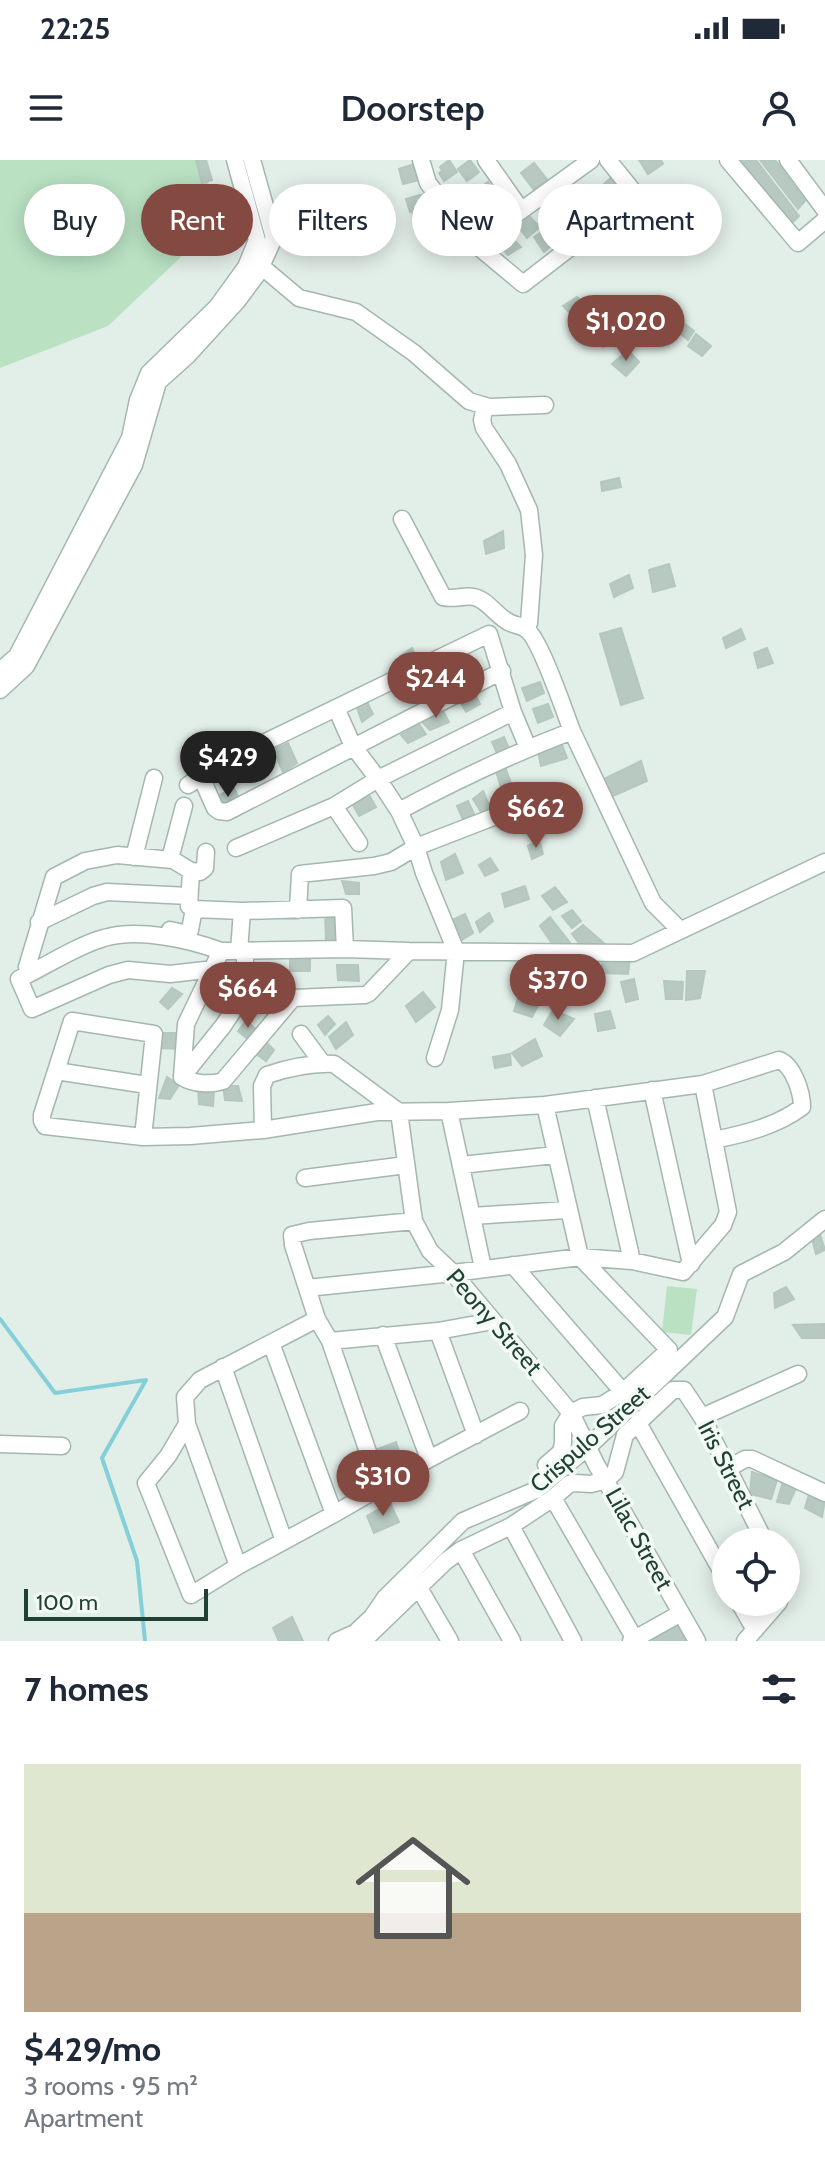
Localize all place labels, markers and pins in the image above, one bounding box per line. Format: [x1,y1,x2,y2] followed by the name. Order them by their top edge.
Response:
[561,295,691,363] pin: $1,020
[389,652,483,720] pin: $244
[181,731,275,799] pin: $429
[489,782,583,850] pin: $662
[511,954,605,1022] pin: $370
[201,962,295,1030] pin: $664
[336,1450,430,1518] pin: $310

